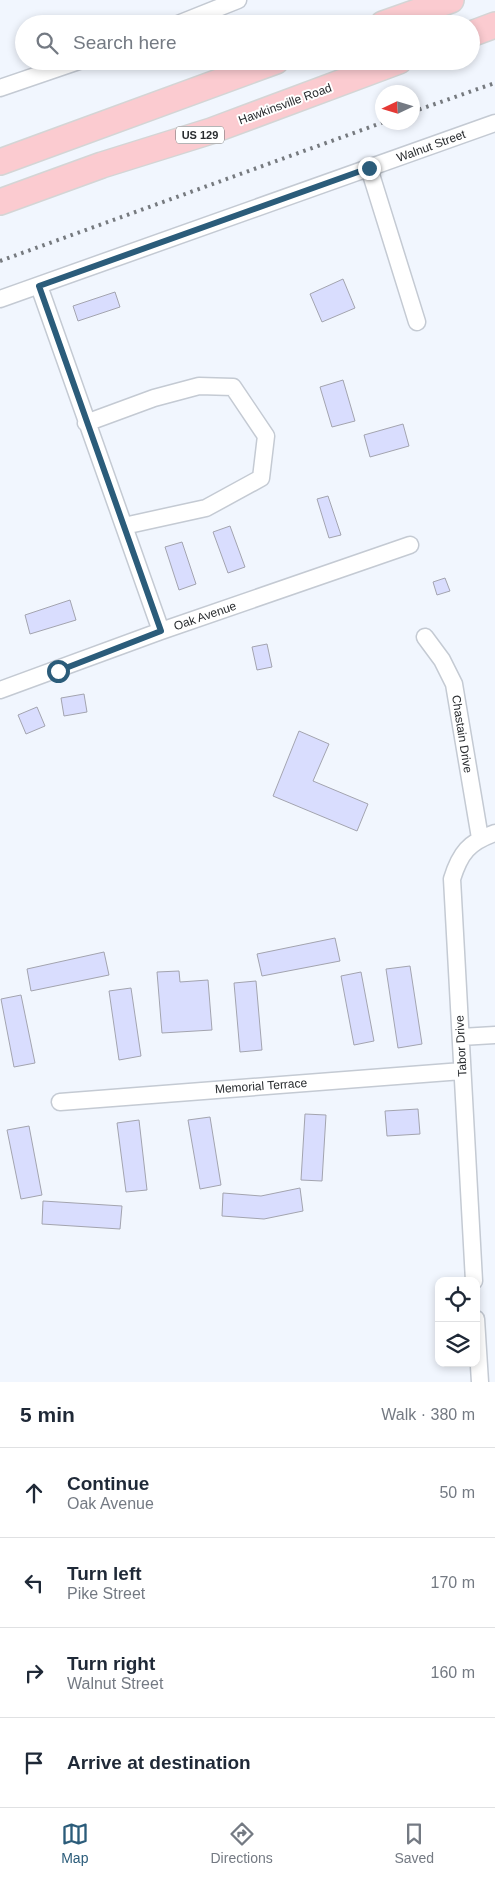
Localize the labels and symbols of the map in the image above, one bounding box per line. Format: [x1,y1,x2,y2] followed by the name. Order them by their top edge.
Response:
[237,81,333,127] street label: Hawkinsville Road
[375,85,420,130] north arrow
[176,126,224,144] road number: US 129
[395,127,468,165] street label: Walnut Street
[358,157,381,180] route end
[172,599,238,633] street label: Oak Avenue
[47,660,70,683] route start
[449,694,475,774] street label: Chastain Drive
[452,1015,470,1077] street label: Tabor Drive
[214,1076,308,1096] street label: Memorial Terrace

